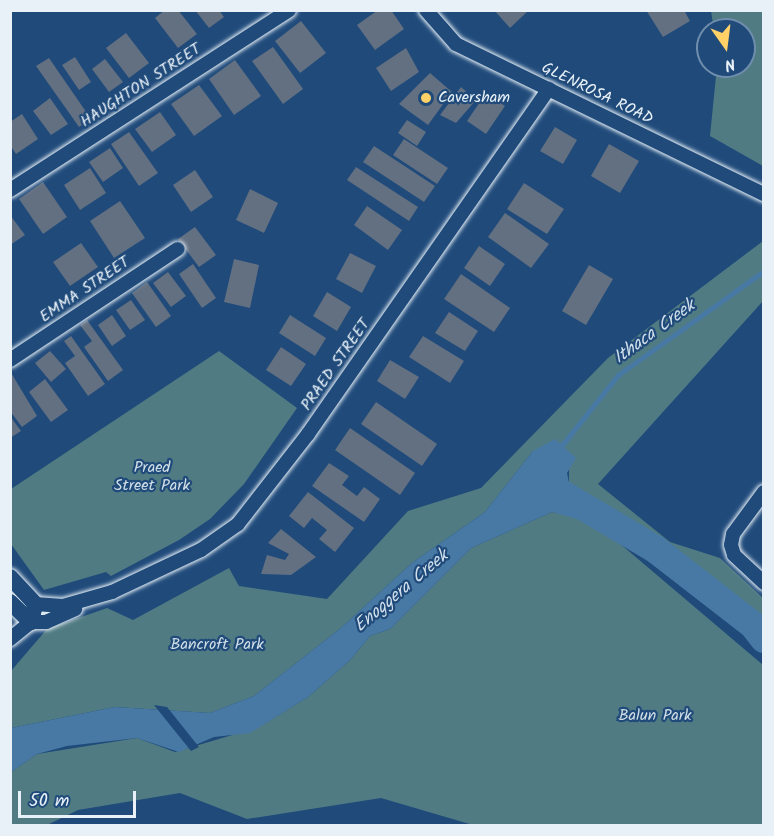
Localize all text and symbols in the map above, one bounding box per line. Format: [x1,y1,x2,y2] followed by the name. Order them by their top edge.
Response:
[696,18,756,78] north arrow
[77,40,205,132] street label: HAUGHTON STREET
[722,51,738,77] text: N
[538,59,656,129] street label: GLENROSA ROAD
[438,88,510,108] place label: Caversham
[419,91,433,105] marker: Caversham
[36,253,134,327] street label: EMMA STREET
[610,296,700,370] water label: Ithaca Creek
[297,315,375,415] street label: PRAED STREET
[114,458,190,496] park label: Praed Street Park
[350,546,454,638] water label: Enoggera Creek
[170,635,264,655] park label: Bancroft Park
[618,706,692,726] park label: Balun Park
[21,779,140,817] scale bar
[29,787,69,816] text: 50 m

